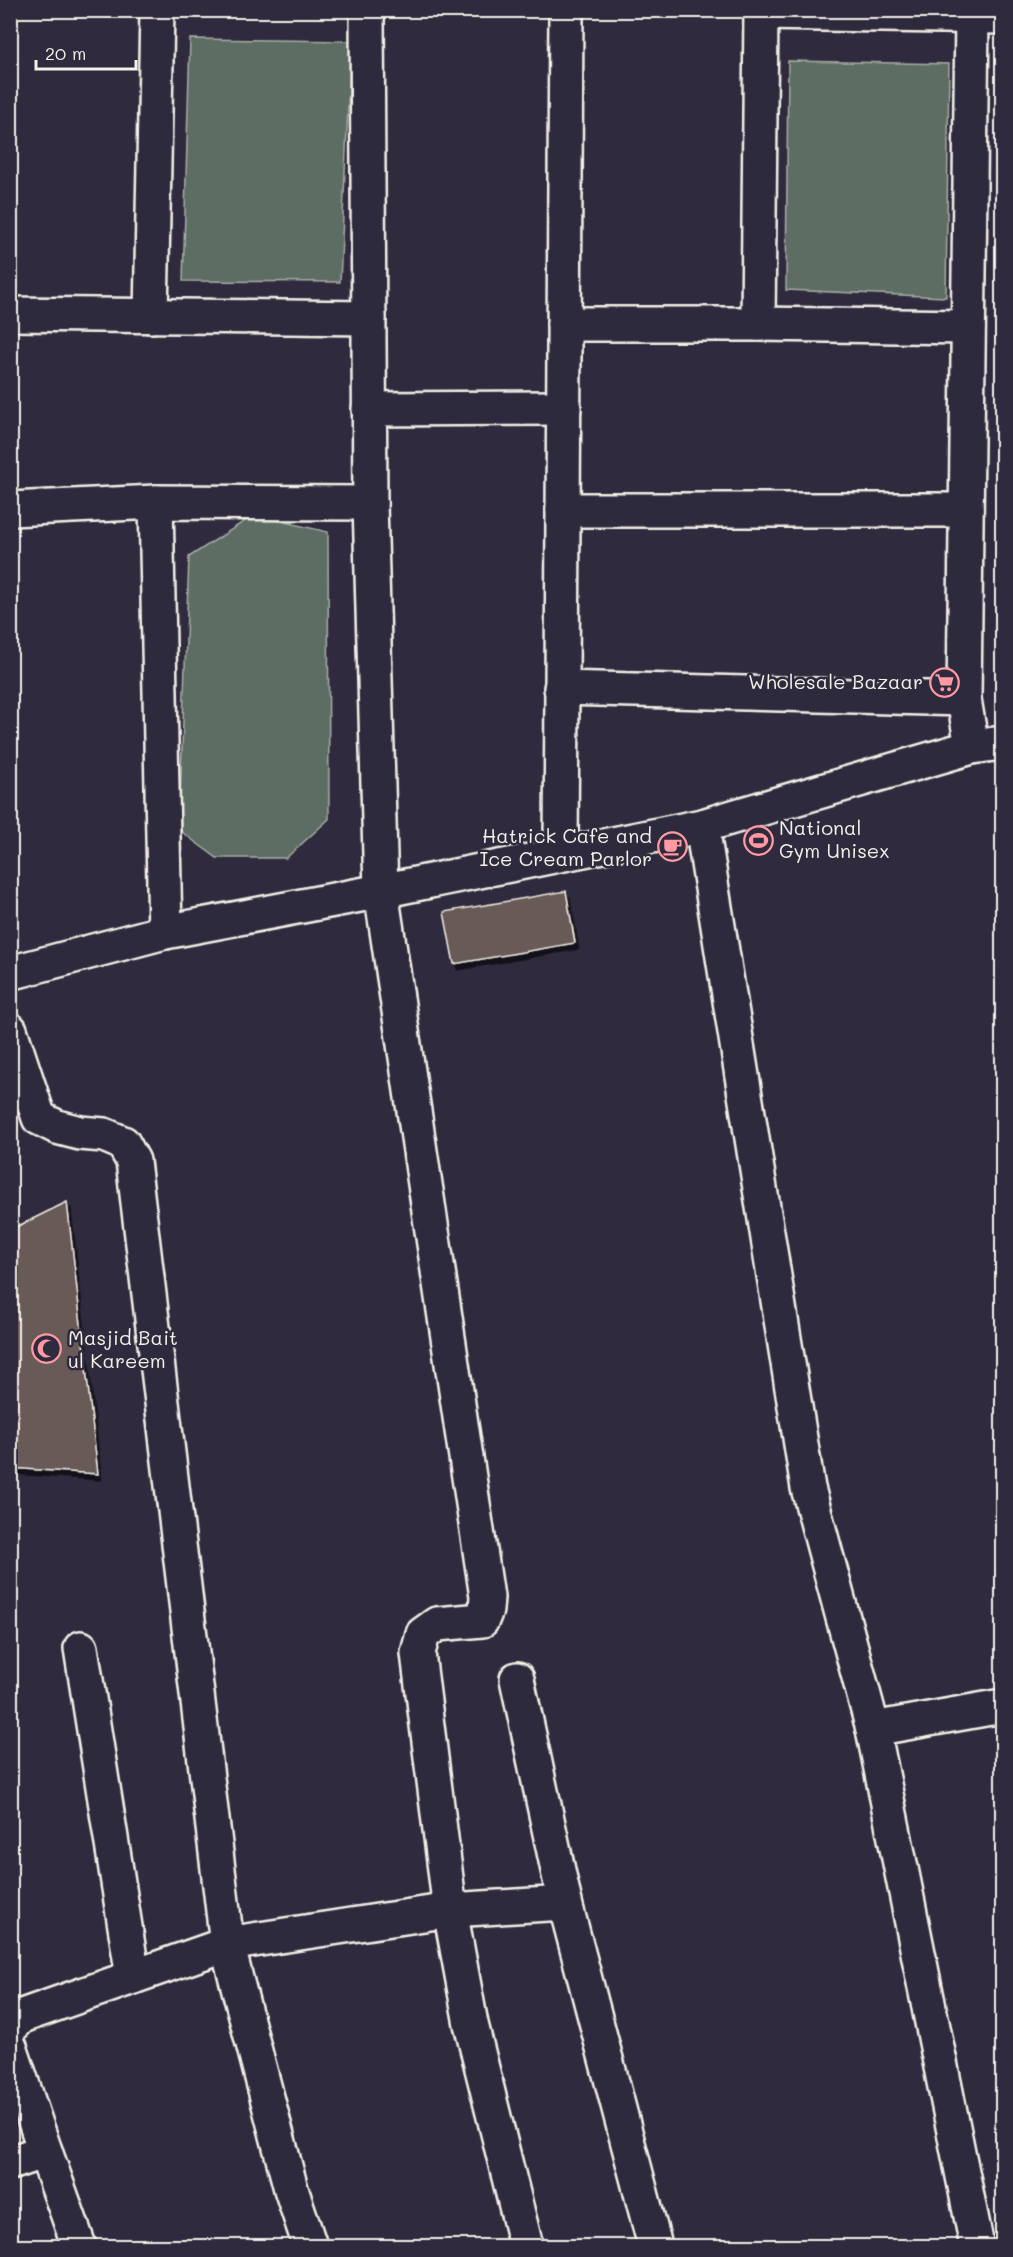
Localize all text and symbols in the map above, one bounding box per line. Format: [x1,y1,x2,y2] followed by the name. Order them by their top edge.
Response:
[36,33,136,71] scale bar
[45,41,86,65] text: 20 m
[928,666,960,698] supermarket icon: Wholesale Bazaar
[748,668,923,694] place label: Wholesale Bazaar
[779,814,889,863] place label: National Gym Unisex
[480,822,652,871] place label: Hatrick Cafe and Ice Cream Parlor
[742,824,774,856] sports icon: National Gym Unisex
[657,831,689,863] cafe icon: Hatrick Cafe and Ice Cream Parlor
[68,1324,178,1373] place label: Masjid Bait ul Kareem
[31,1333,63,1365] mosque icon: Masjid Bait ul Kareem

